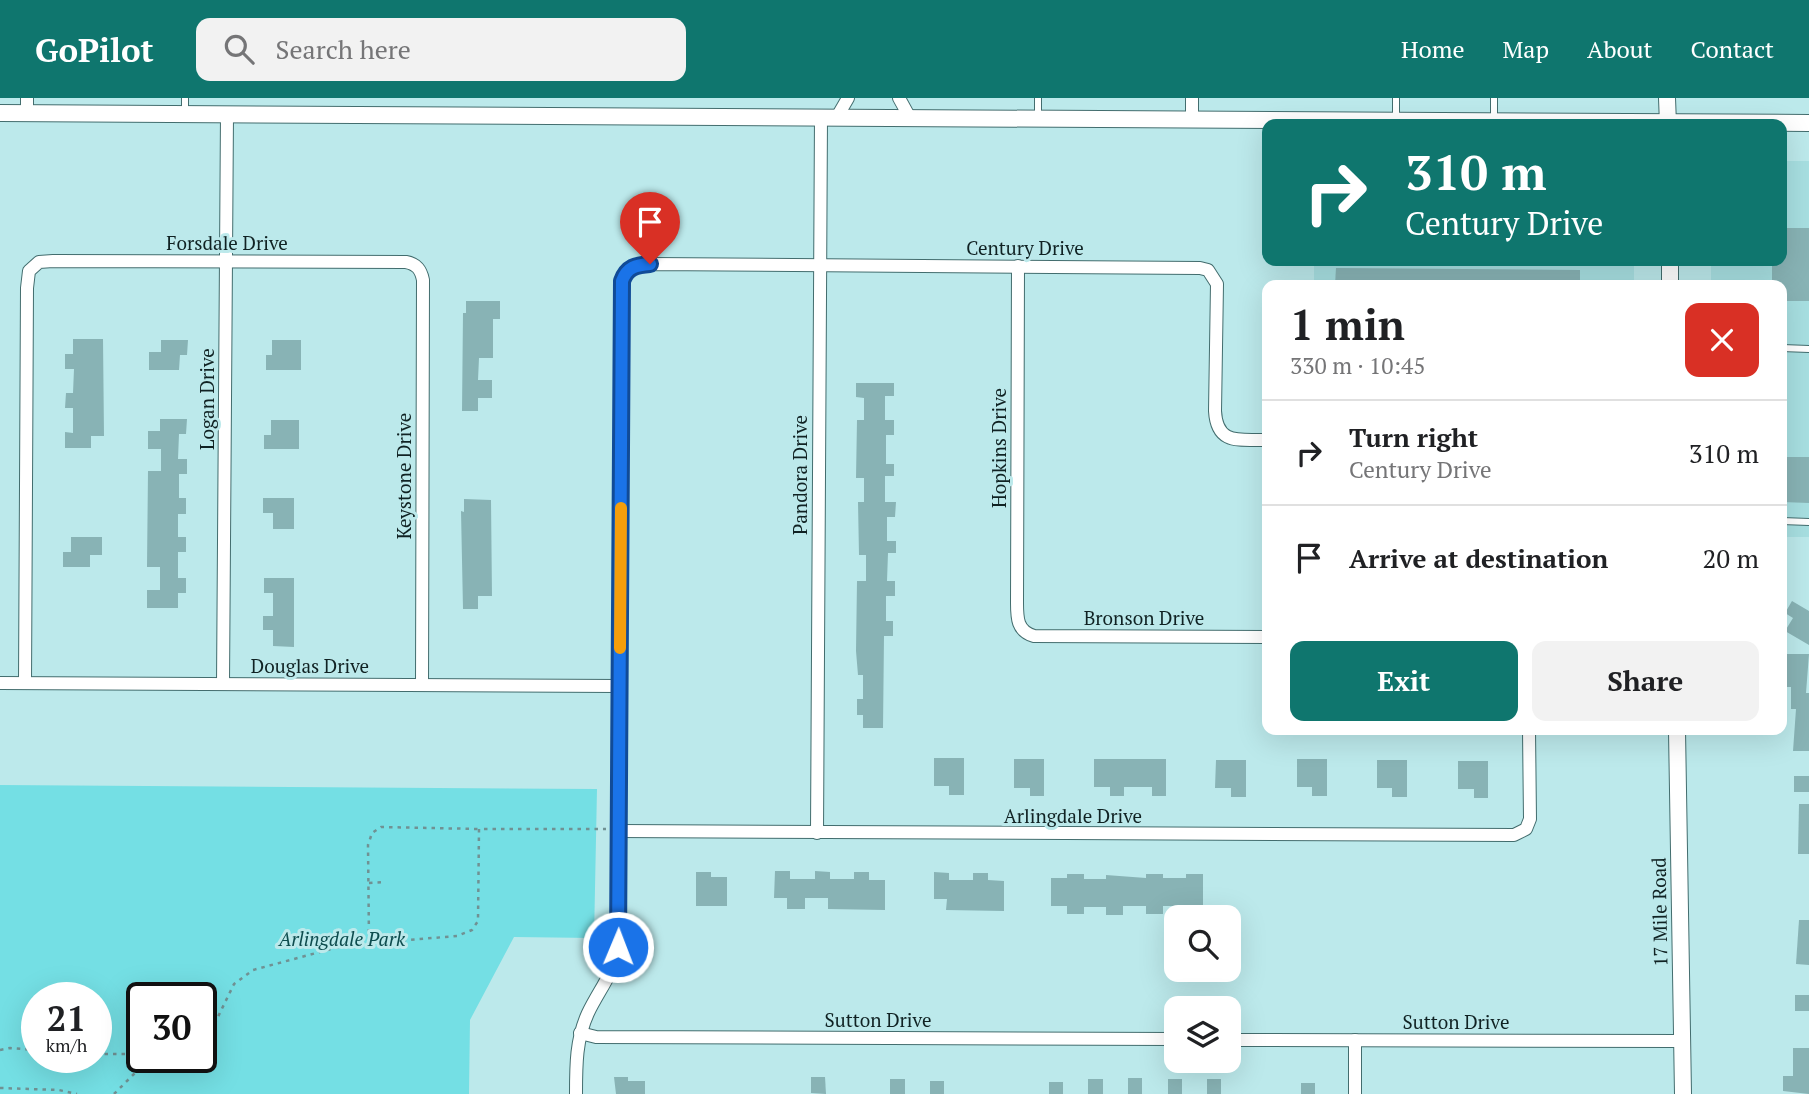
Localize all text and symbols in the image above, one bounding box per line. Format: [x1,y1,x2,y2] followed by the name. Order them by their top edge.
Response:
[196,18,686,81] search box
[35,28,154,71] text: GoPilot
[220,30,258,68] icon: search
[276,32,411,66] text: Search here
[1401,33,1465,65] text: Home
[1503,33,1549,65] text: Map
[1587,33,1653,65] text: About
[1691,33,1774,65] text: Contact
[1405,139,1547,204] text: 310 m
[1290,147,1381,238] icon: right
[620,192,680,264] pin
[1405,202,1603,244] text: Century Drive
[631,203,669,241] icon: arrive
[166,230,288,255] street label: Forsdale Drive
[966,235,1084,260] street label: Century Drive
[1290,296,1405,352] text: 1 min
[1685,303,1759,377] button: close
[194,348,219,450] street label: Logan Drive
[1290,350,1425,381] text: 330 m · 10:45
[986,388,1011,508] street label: Hopkins Drive
[391,413,416,539] street label: Keystone Drive
[787,415,812,535] street label: Pandora Drive
[1349,420,1478,454] text: Turn right
[1290,434,1328,472] icon: right
[1689,436,1759,470] text: 310 m
[1349,454,1492,485] text: Century Drive
[1290,539,1328,577] icon: arrive
[1349,541,1608,575] text: Arrive at destination
[1703,541,1759,575] text: 20 m
[1084,605,1204,630] street label: Bronson Drive
[1290,641,1518,721] button: Exit
[1532,641,1759,721] button: Share
[251,653,369,678] street label: Douglas Drive
[1004,803,1142,828] street label: Arlingdale Drive
[1646,857,1672,967] street label: 17 Mile Road
[1164,905,1241,1073] map controls
[1164,905,1241,982] button: search
[581,910,655,984] position arrow
[278,926,406,951] park label: Arlingdale Park
[126,982,217,1073] speed limit sign: 30
[47,995,86,1041] text: 21
[1164,996,1241,1073] button: layers
[825,1007,931,1032] street label: Sutton Drive
[1403,1009,1509,1034] street label: Sutton Drive
[46,1033,87,1057] text: km/h

